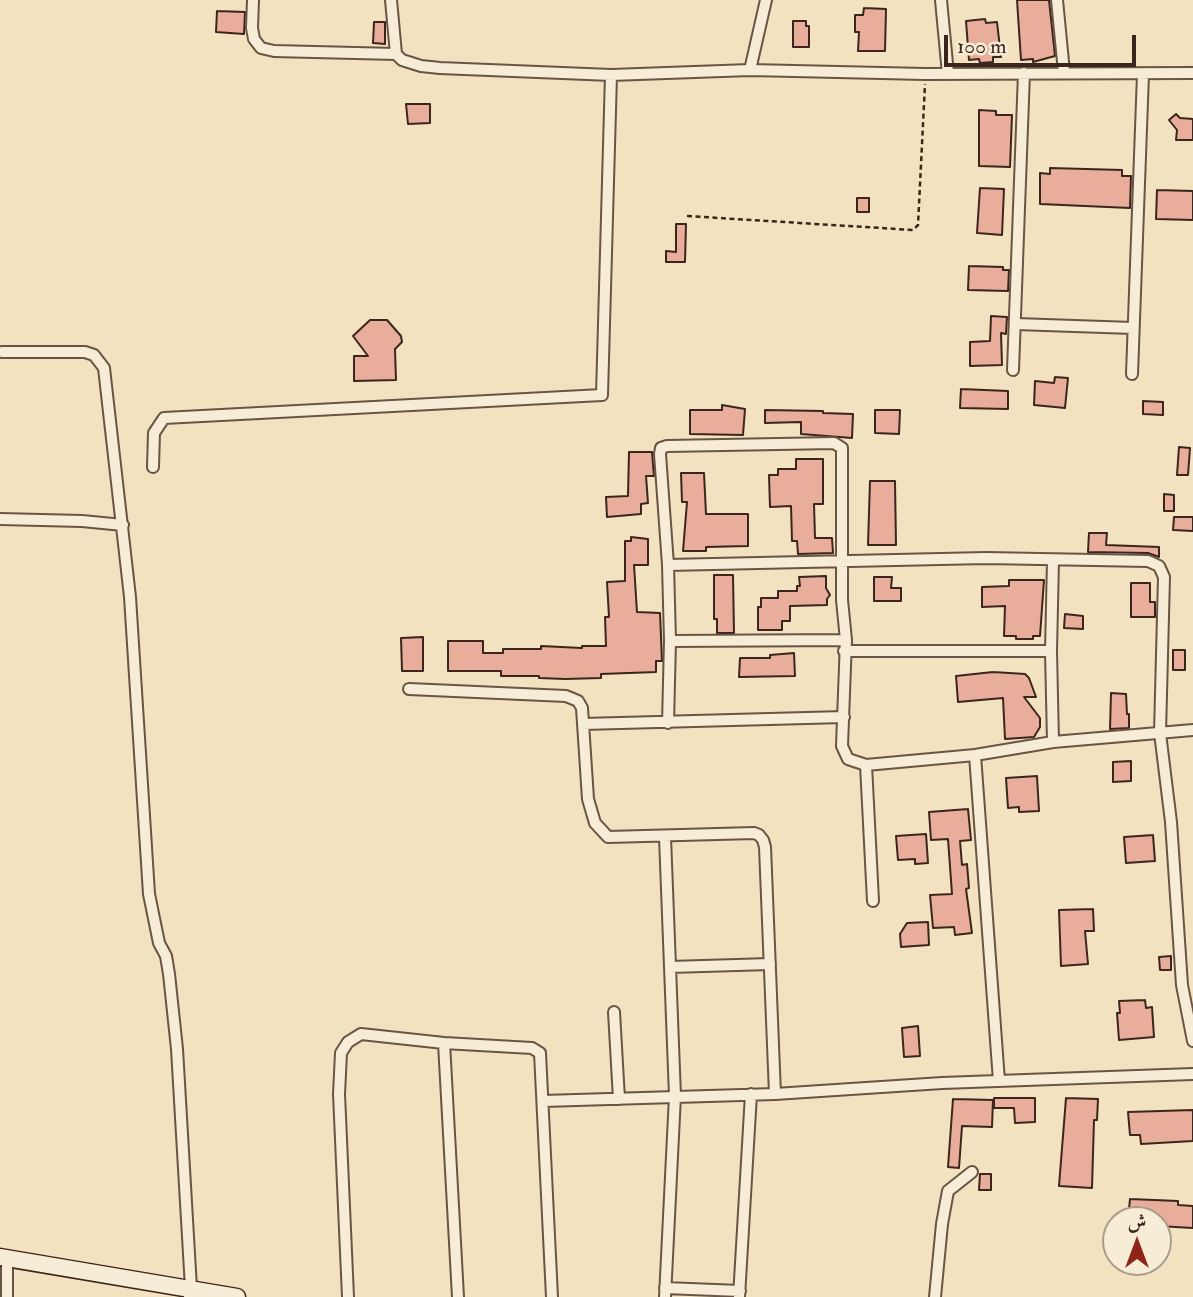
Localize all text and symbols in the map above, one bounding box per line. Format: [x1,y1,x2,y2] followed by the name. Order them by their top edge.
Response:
[948,21,1140,65] scale bar
[957,33,1007,60] text: 100 m
[1102,1206,1172,1276] north arrow
[1128,1210,1146,1234] text: ش

